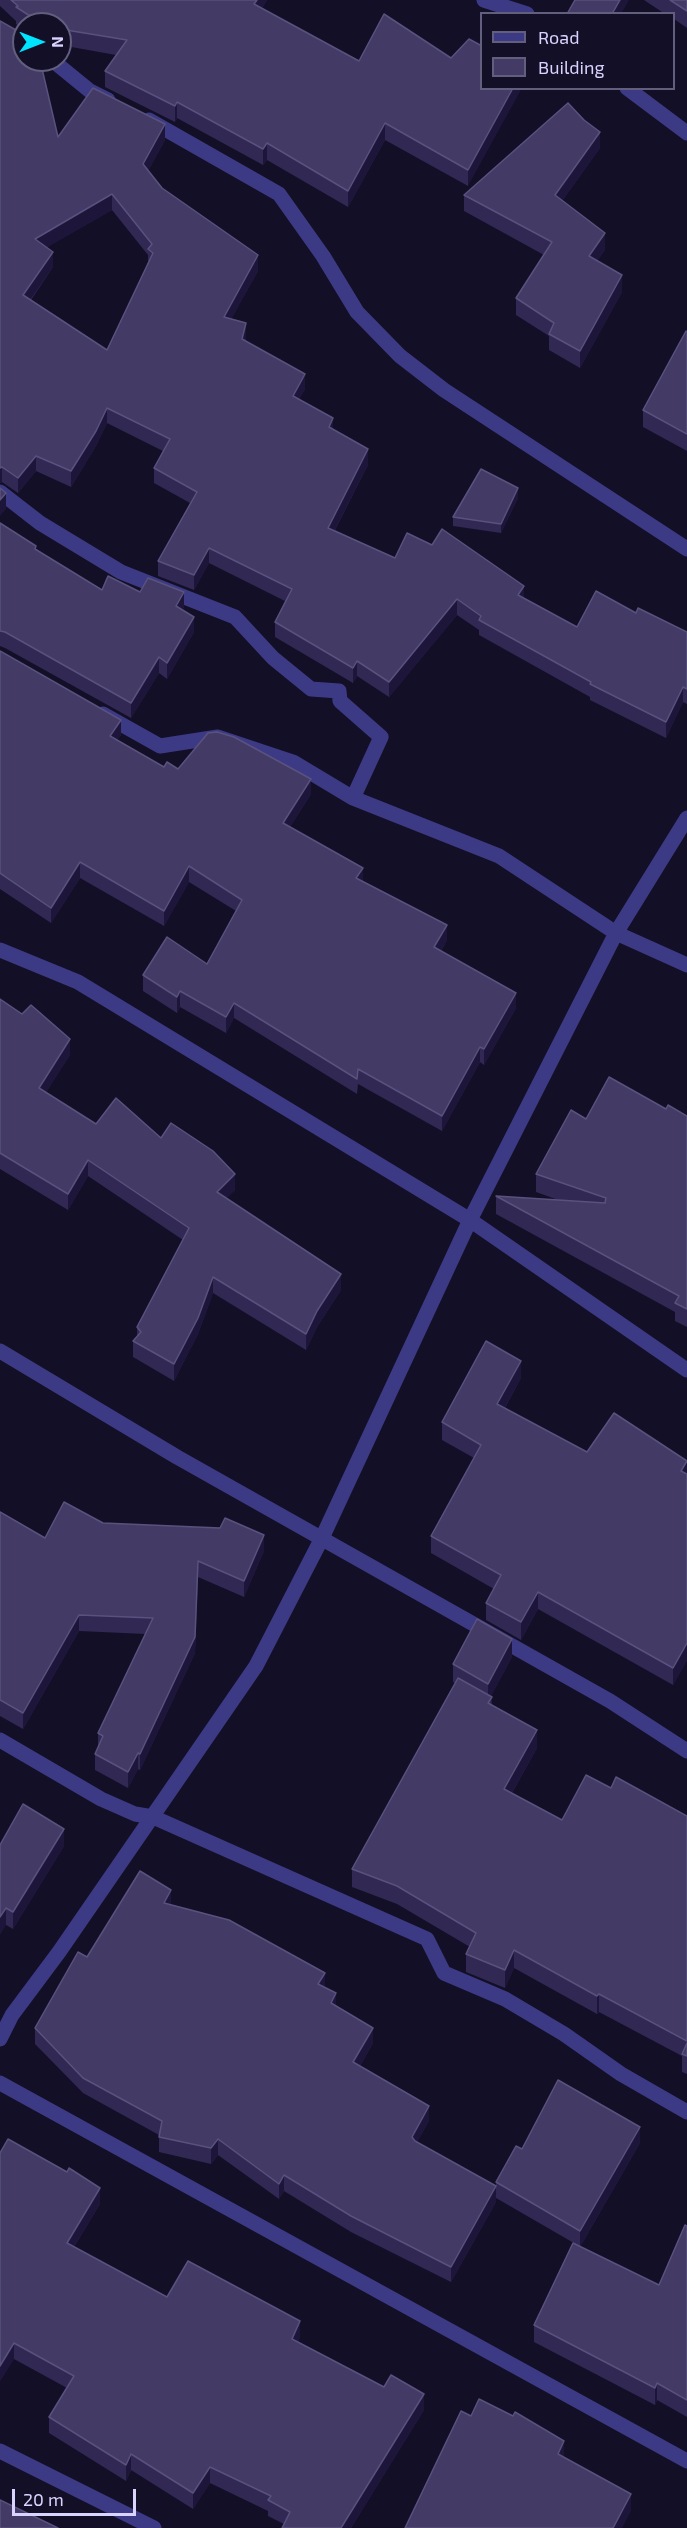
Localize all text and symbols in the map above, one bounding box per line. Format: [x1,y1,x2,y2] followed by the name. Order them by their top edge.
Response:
[12,12,72,72] north arrow
[480,12,675,90] legend
[538,26,579,48] text: Road
[49,36,68,48] text: N
[538,56,605,78] text: Building
[15,2477,140,2515] scale bar
[23,2488,64,2510] text: 20 m

